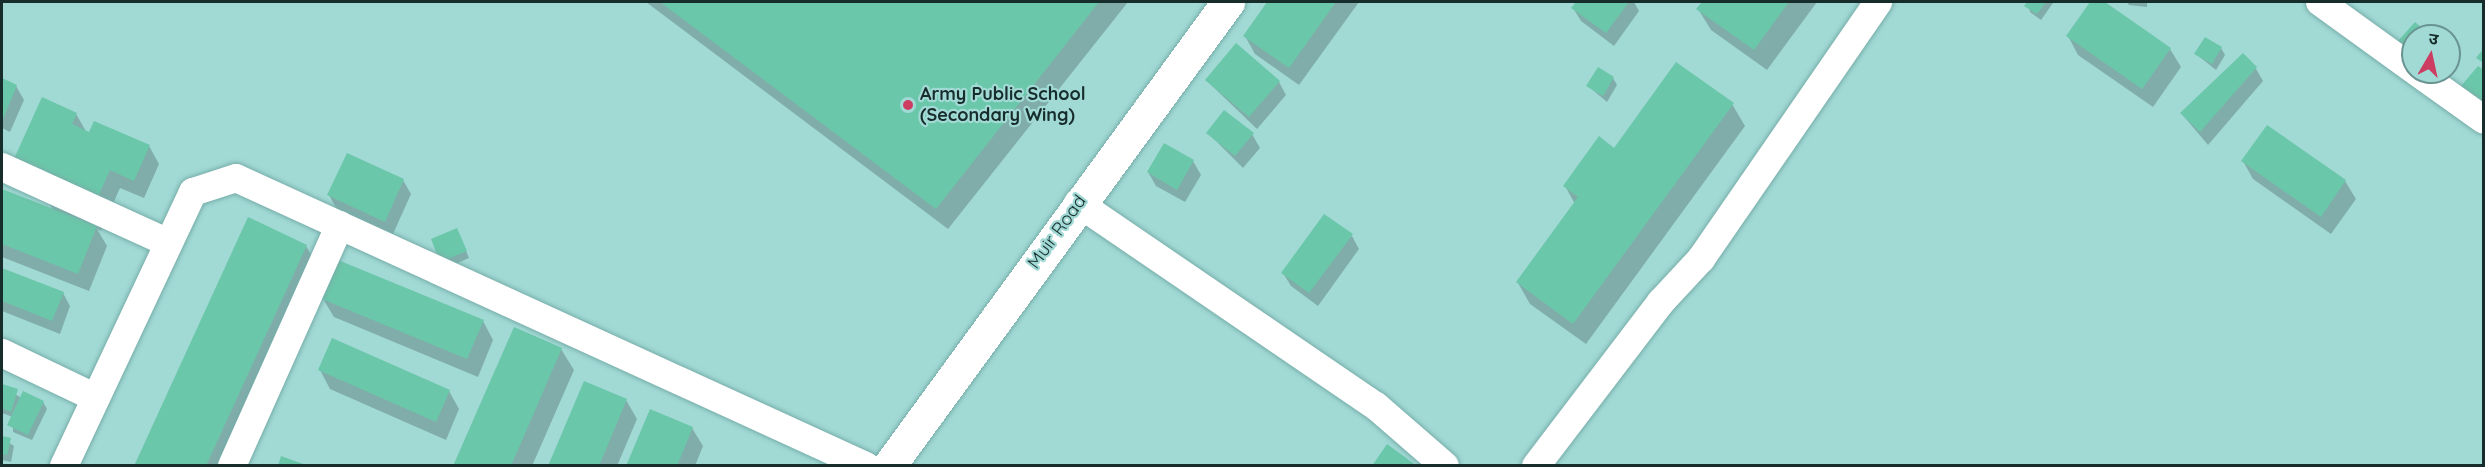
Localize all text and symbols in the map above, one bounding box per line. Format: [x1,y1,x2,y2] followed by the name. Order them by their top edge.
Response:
[2401,24,2461,84] north arrow
[2427,28,2440,49] text: उ
[920,84,1086,127] place label: Army Public School (Secondary Wing)
[901,98,915,112] marker: Army Public School (Secondary Wing)
[1023,191,1091,273] street label: Muir Road

